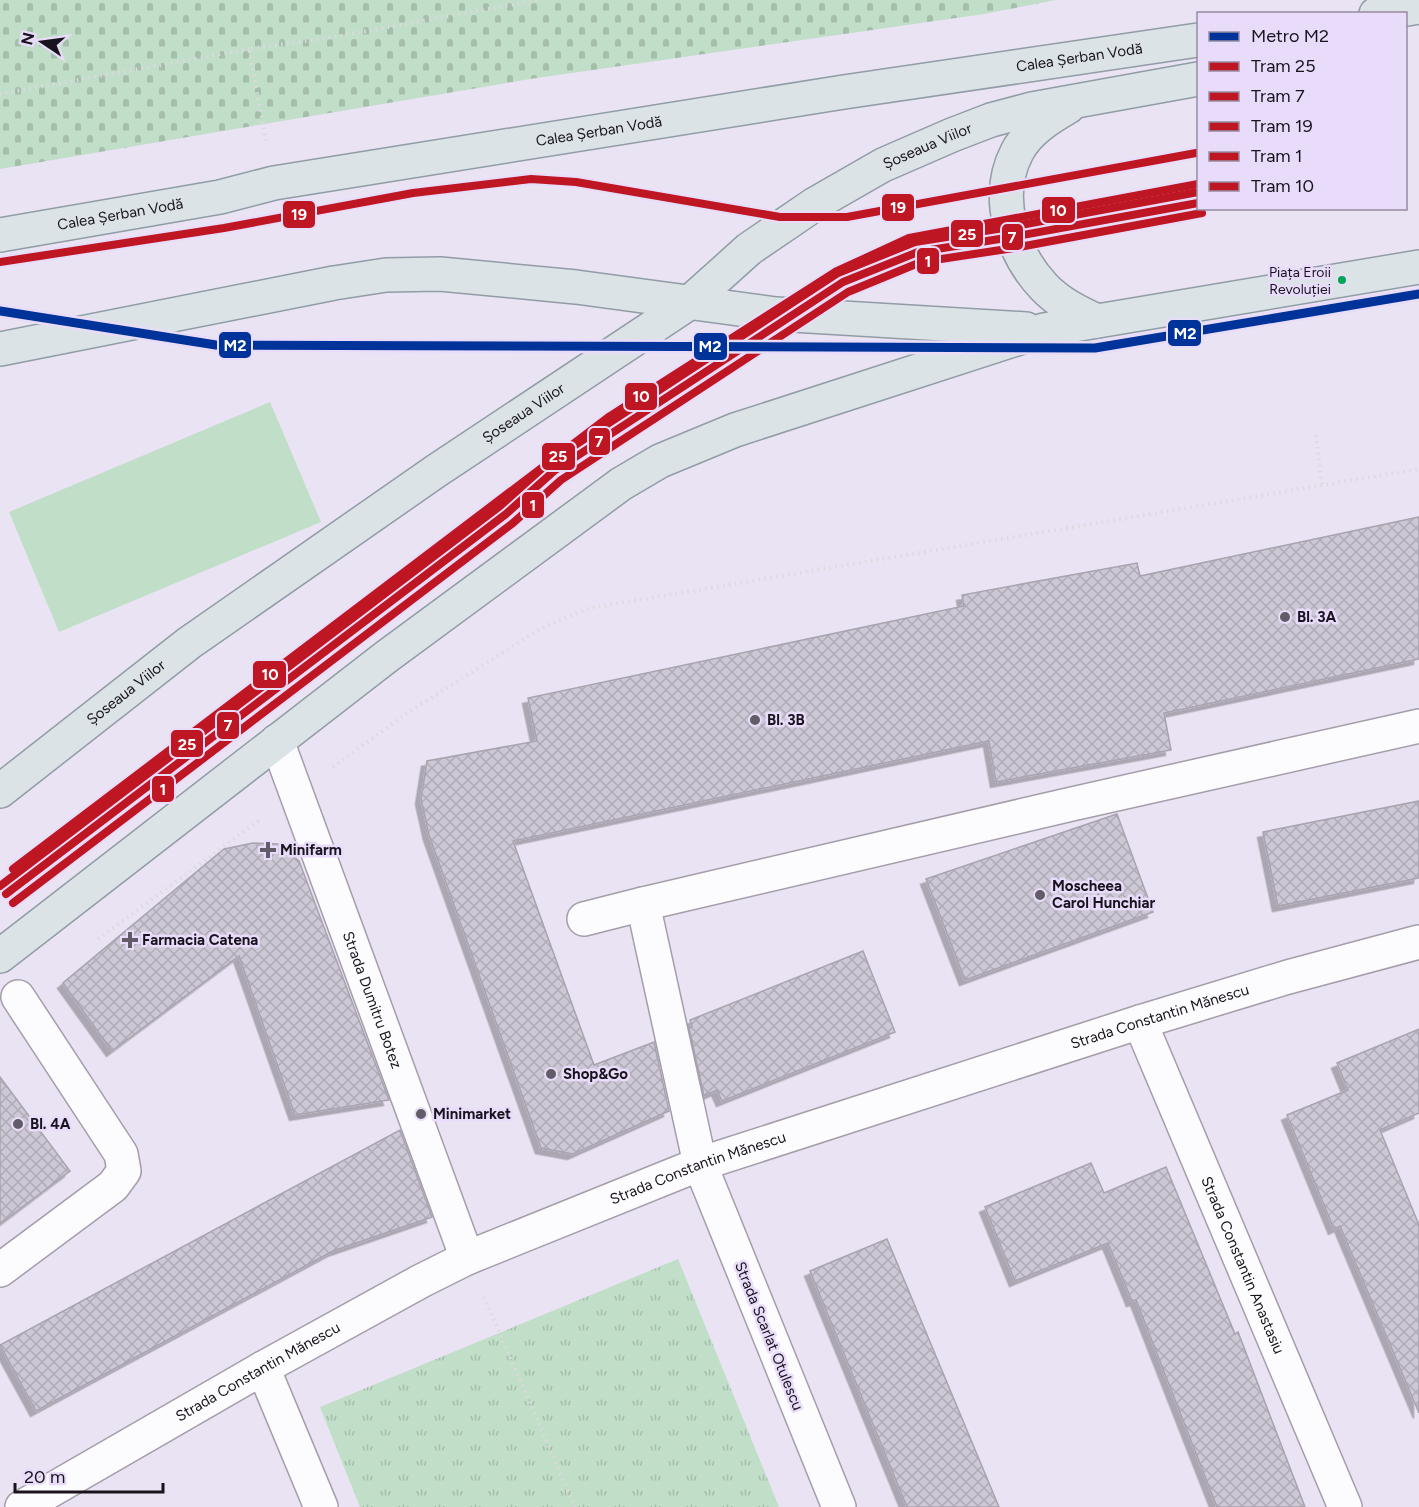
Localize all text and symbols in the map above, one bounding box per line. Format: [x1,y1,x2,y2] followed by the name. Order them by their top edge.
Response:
[12,12,72,72] north arrow
[1197,12,1407,210] legend
[1251,25,1329,47] text: Metro M2
[17,31,39,47] text: N
[1015,39,1144,76] street label: Calea Șerban Vodă
[1251,55,1316,77] text: Tram 25
[1251,85,1305,107] text: Tram 7
[535,112,663,150] street label: Calea Șerban Vodă
[1251,115,1313,137] text: Tram 19
[880,119,974,173] street label: Șoseaua Viilor
[1251,145,1303,167] text: Tram 1
[1251,175,1314,197] text: Tram 10
[881,193,915,222] line badge: 19
[56,195,185,234] street label: Calea Șerban Vodă
[1041,196,1076,224] line badge: 10
[890,198,906,217] text: 19
[282,200,316,229] line badge: 19
[1049,201,1067,220] text: 10
[291,205,307,224] text: 19
[950,219,984,248] line badge: 25
[1001,223,1024,251] line badge: 7
[958,225,976,244] text: 25
[1008,228,1017,247] text: 7
[916,247,940,275] line badge: 1
[925,252,931,271] text: 1
[1269,264,1331,298] place label: Piața Eroii Revoluției
[1336,274,1348,286] marker: Piața Eroii Revoluției
[1167,319,1202,347] line badge: M2
[1174,324,1196,343] text: M2
[218,331,252,359] line badge: M2
[693,332,728,361] line badge: M2
[224,336,246,355] text: M2
[699,337,721,356] text: M2
[479,379,568,447] street label: Șoseaua Viilor
[624,382,658,411] line badge: 10
[632,387,650,406] text: 10
[588,427,611,456] line badge: 7
[595,432,604,451] text: 7
[541,442,576,471] line badge: 25
[549,447,567,466] text: 25
[521,491,545,519] line badge: 1
[530,496,536,515] text: 1
[1297,608,1337,626] place label: Bl. 3A
[1278,610,1292,624] marker: Bl. 3A
[83,656,169,729] street label: Șoseaua Viilor
[252,660,287,689] line badge: 10
[261,665,279,684] text: 10
[216,711,240,740] line badge: 7
[767,711,805,729] place label: Bl. 3B
[748,713,762,727] marker: Bl. 3B
[224,716,233,735] text: 7
[170,729,204,758] line badge: 25
[178,735,196,754] text: 25
[151,775,175,803] line badge: 1
[160,780,166,799] text: 1
[280,841,342,859] place label: Minifarm
[261,843,275,857] marker: Minifarm
[1052,877,1155,912] place label: Moscheea Carol Hunchiar
[1033,888,1047,902] marker: Moscheea Carol Hunchiar
[339,929,406,1071] street label: Strada Dumitru Botez
[142,931,258,949] place label: Farmacia Catena
[123,933,137,947] marker: Farmacia Catena
[1068,980,1251,1053] street label: Strada Constantin Mănescu
[563,1065,628,1083] place label: Shop&Go
[544,1067,558,1081] marker: Shop&Go
[433,1105,511,1123] place label: Minimarket
[414,1107,428,1121] marker: Minimarket
[30,1115,71,1133] place label: Bl. 4A
[11,1117,25,1131] marker: Bl. 4A
[607,1128,788,1208] street label: Strada Constantin Mănescu
[1197,1174,1288,1357] street label: Strada Constantin Anastasiu
[731,1259,807,1413] street label: Strada Scarlat Otulescu
[173,1318,343,1425] street label: Strada Constantin Mănescu
[15,1456,164,1494] scale bar
[24,1466,65,1488] text: 20 m

